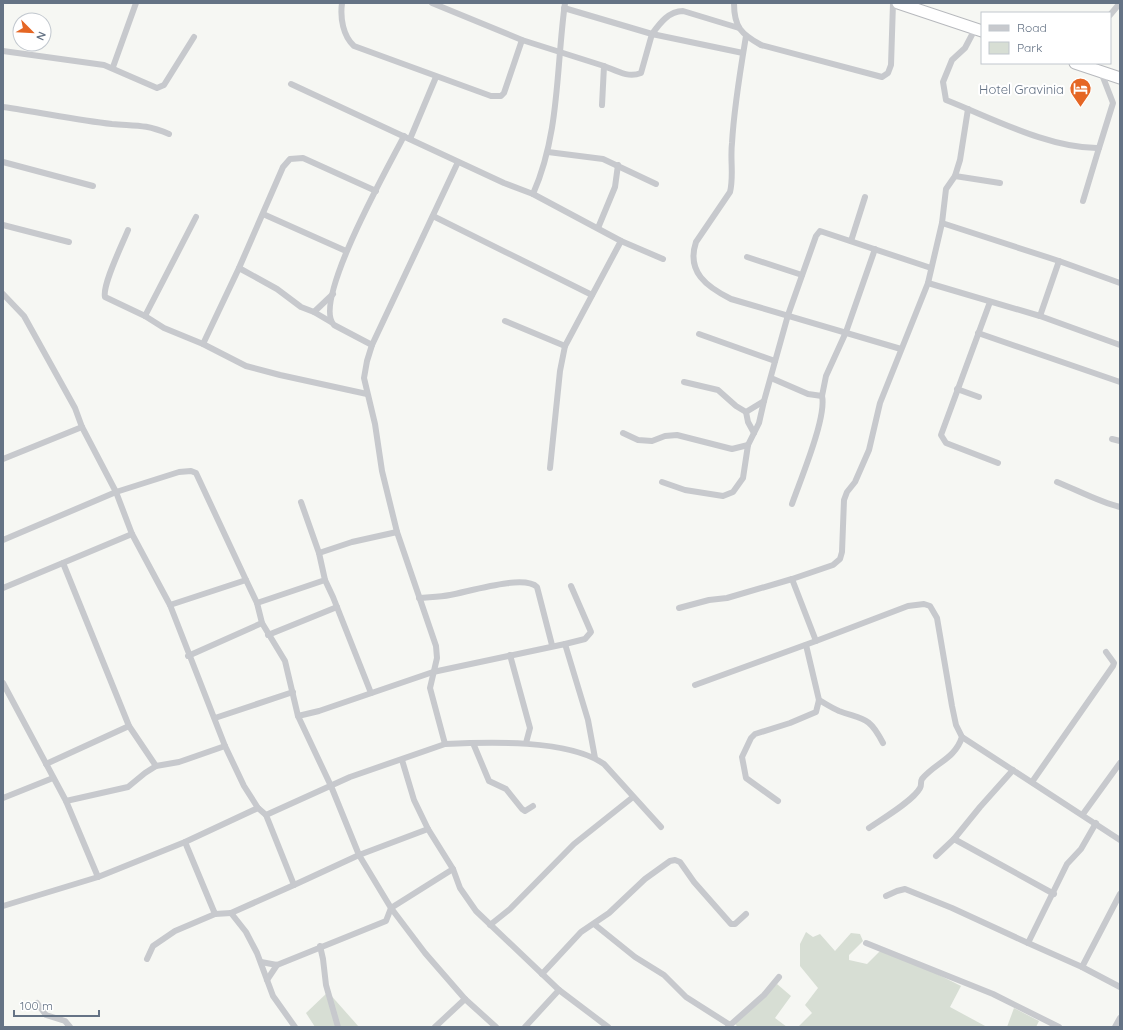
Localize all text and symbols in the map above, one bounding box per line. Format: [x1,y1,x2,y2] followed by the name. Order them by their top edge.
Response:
[12,12,52,52] north arrow
[981,12,1111,64] legend
[1017,20,1047,35] text: Road
[33,30,49,43] text: N
[1017,40,1042,55] text: Park
[1067,76,1093,109] hotel icon: Hotel Gravinia
[979,81,1064,97] place label: Hotel Gravinia
[14,992,99,1018] scale bar
[20,998,53,1013] text: 100 m

